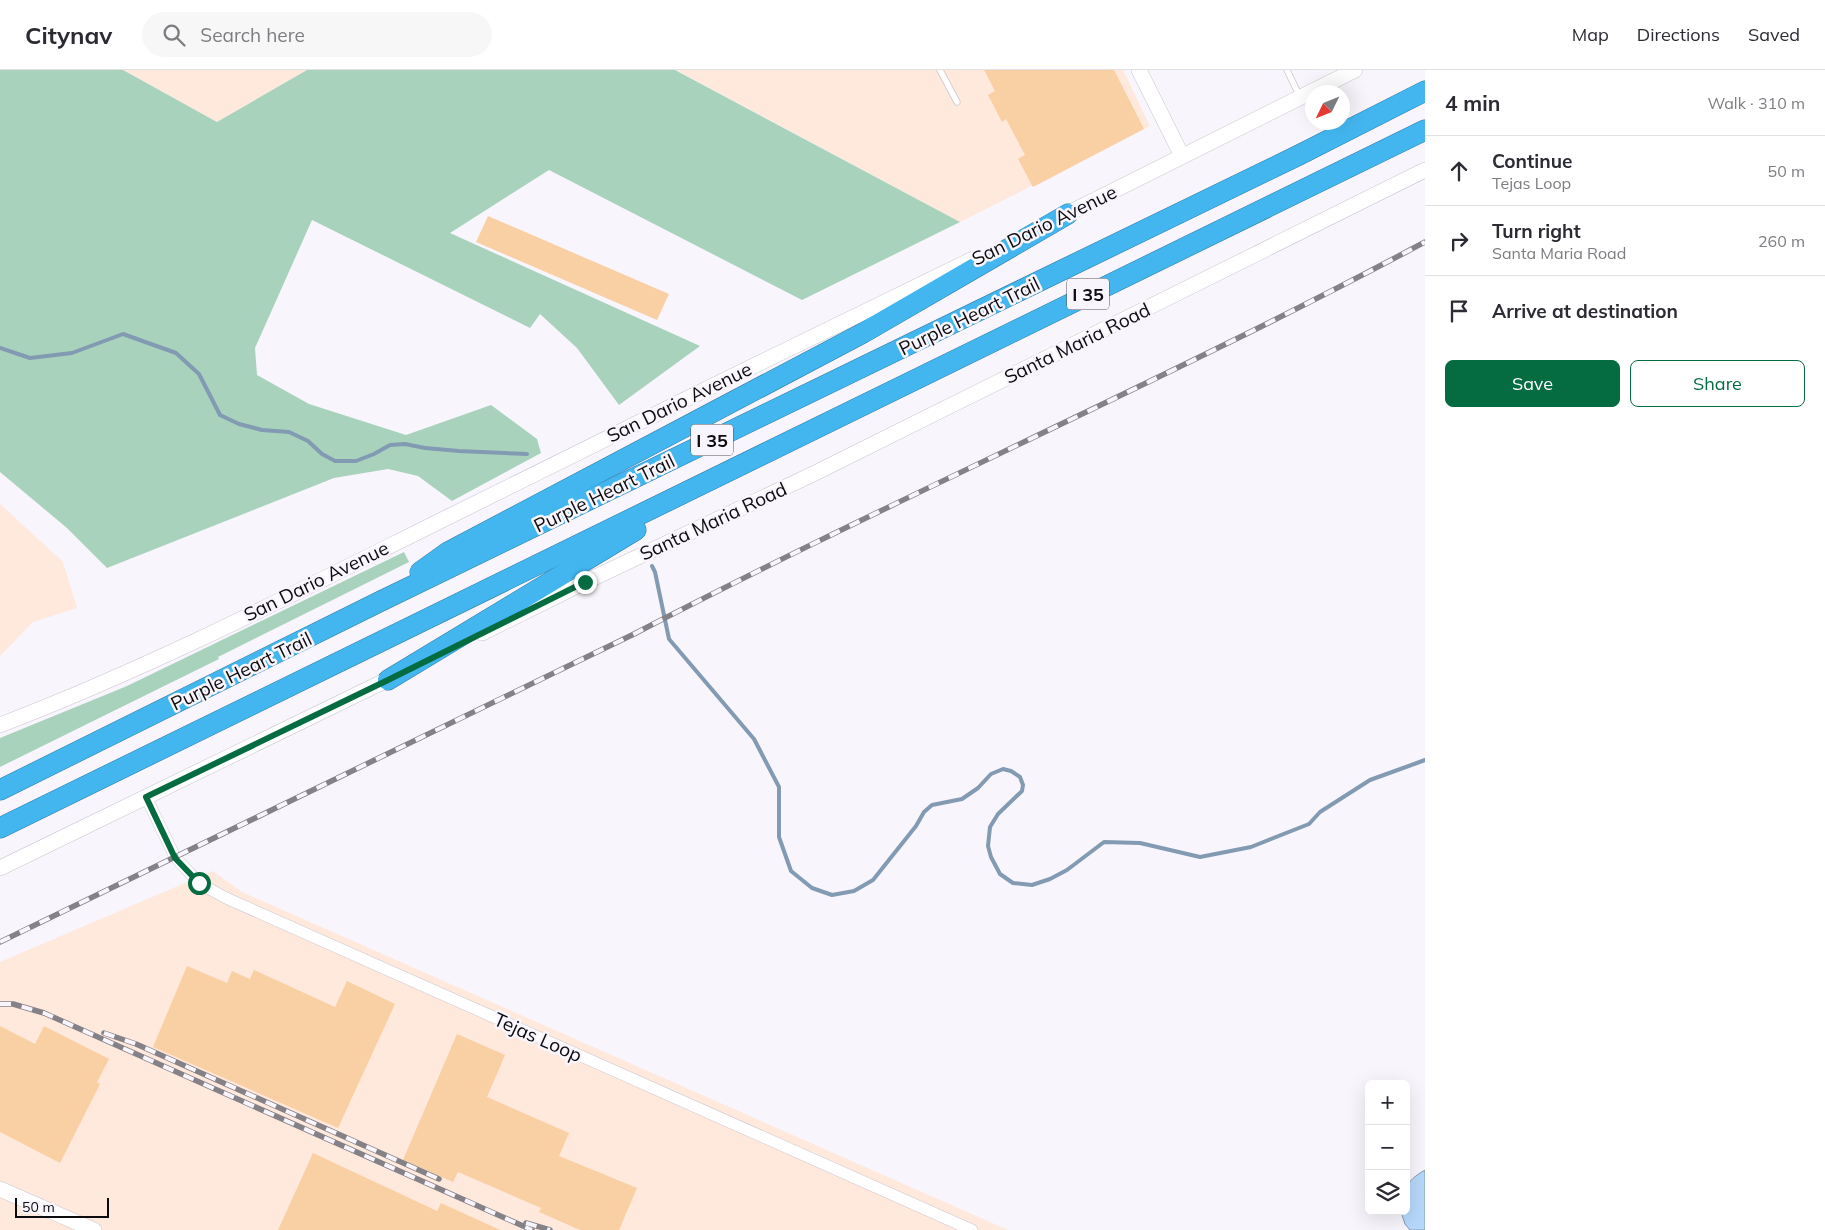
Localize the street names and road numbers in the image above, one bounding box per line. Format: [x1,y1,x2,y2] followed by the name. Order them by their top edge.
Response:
[968,180,1120,270] street label: San Dario Avenue
[895,271,1043,361] street label: Purple Heart Trail
[1067,278,1109,310] road number: I 35
[1000,297,1154,389] street label: Santa Maria Road
[603,357,755,447] street label: San Dario Avenue
[691,424,733,456] road number: I 35
[530,448,678,538] street label: Purple Heart Trail
[636,476,790,566] street label: Santa Maria Road
[240,536,392,626] street label: San Dario Avenue
[167,626,315,716] street label: Purple Heart Trail
[490,1007,586,1067] street label: Tejas Loop

